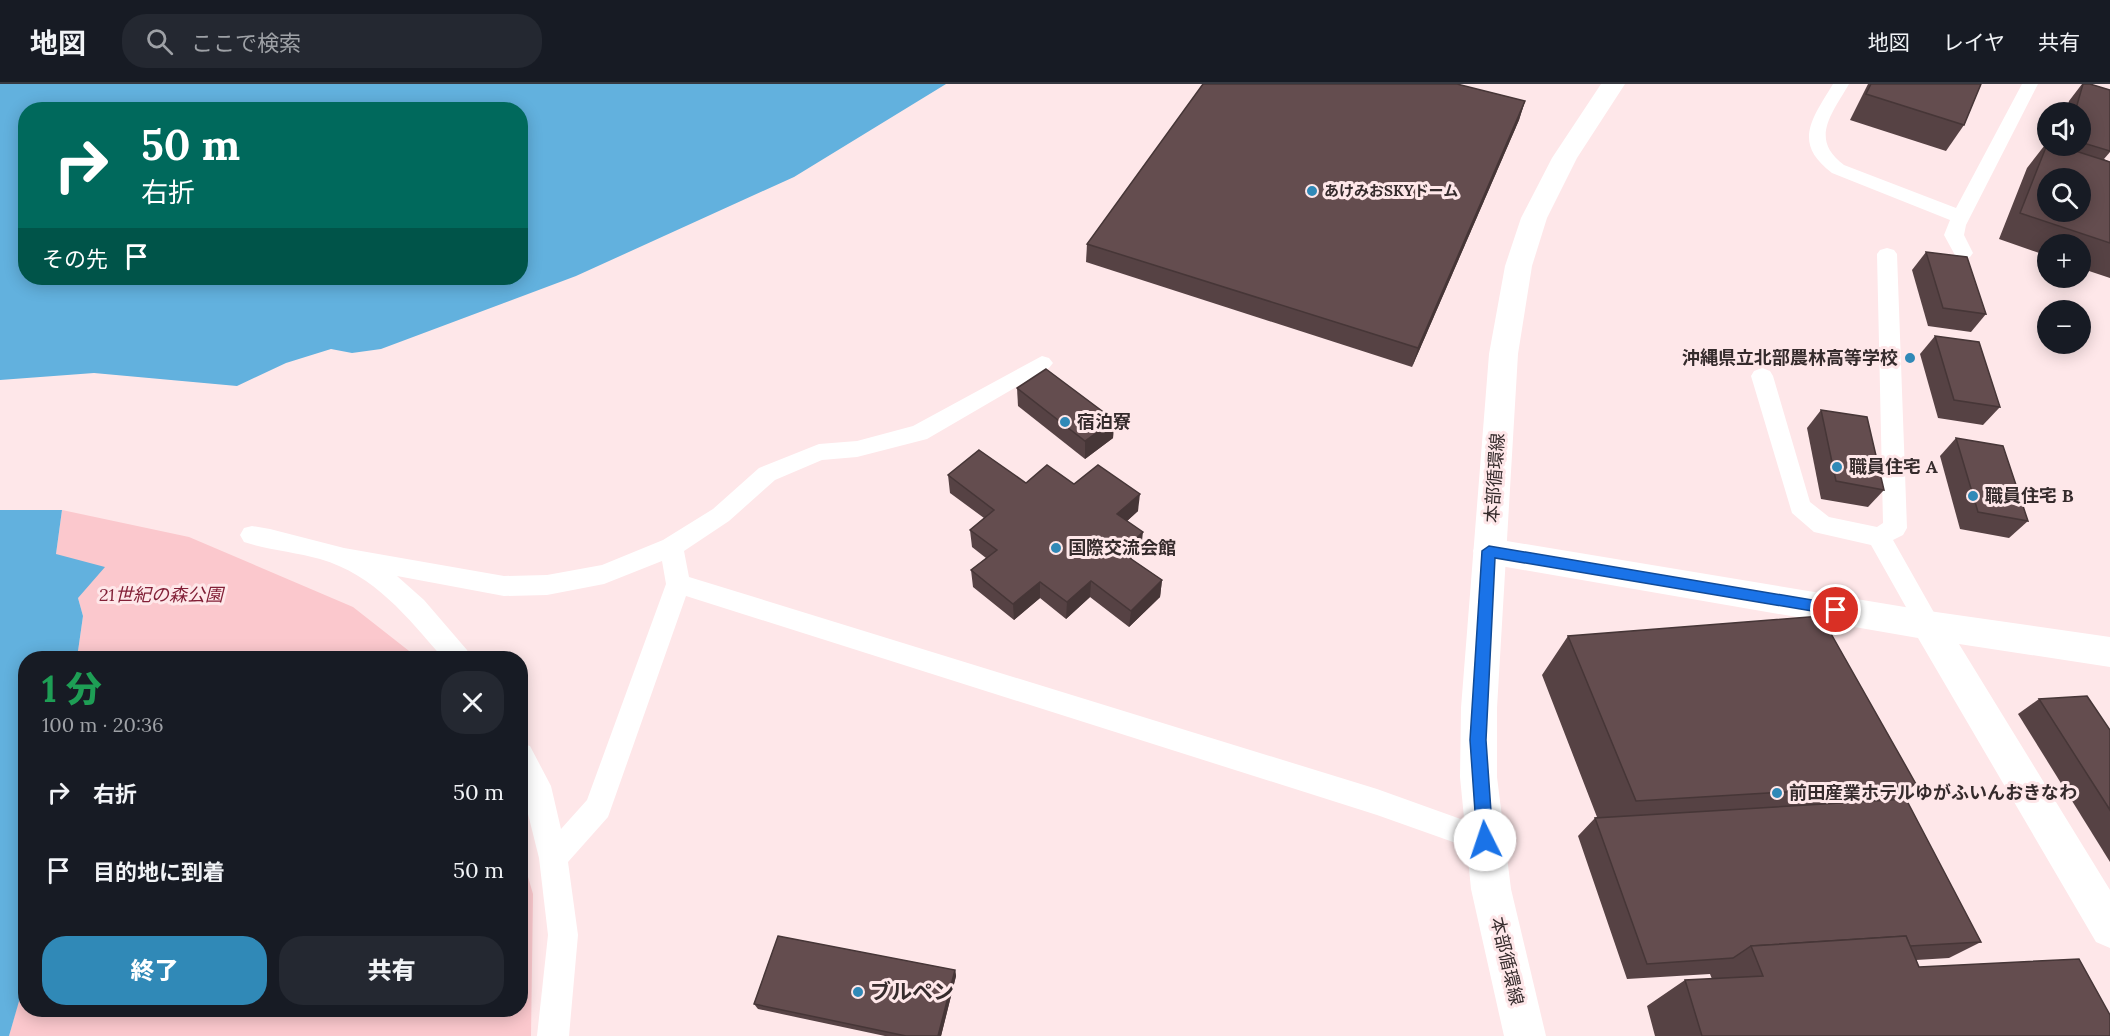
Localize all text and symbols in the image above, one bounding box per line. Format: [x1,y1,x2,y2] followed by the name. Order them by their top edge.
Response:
[122,14,542,68] search box
[30,25,86,61] text: 地図
[143,25,176,58] icon: search
[191,29,301,57] text: ここで検索
[1868,29,1910,56] text: 地図
[1943,29,2005,56] text: レイヤ
[2038,29,2080,56] text: 共有
[2037,102,2091,354] map controls
[2037,102,2091,156] button: sound
[141,118,240,172] text: 50 m
[42,126,120,204] icon: right
[2037,168,2091,222] button: search
[141,175,195,209] text: 右折
[1324,181,1458,200] place label: あけみおSKYドーム
[1305,184,1319,198] marker: あけみおSKYドーム
[2037,234,2091,288] button: +
[120,240,153,273] icon: arrive
[42,245,108,273] text: その先
[2037,300,2091,354] button: −
[1682,346,1898,369] place label: 沖縄県立北部農林高等学校
[1903,351,1917,365] marker: 沖縄県立北部農林高等学校
[1077,410,1131,433] place label: 宿泊寮
[1058,415,1072,429] marker: 宿泊寮
[1480,432,1509,524] street label: 本部循環線
[1849,455,1938,478] place label: 職員住宅 A
[1830,460,1844,474] marker: 職員住宅 A
[1985,484,2074,507] place label: 職員住宅 B
[1966,489,1980,503] marker: 職員住宅 B
[1068,536,1176,559] place label: 国際交流会館
[1049,541,1063,555] marker: 国際交流会館
[99,583,226,606] park label: 21世紀の森公園
[1810,584,1861,635] pin
[1819,593,1852,626] icon: arrive
[42,666,102,712] text: 1 分
[441,671,504,734] button: close
[42,712,164,737] text: 100 m · 20:36
[42,776,75,809] icon: right
[453,778,504,806] text: 50 m
[93,780,137,808] text: 右折
[1789,781,2077,804] place label: 前田産業ホテルゆがふいんおきなわ
[1770,786,1784,800] marker: 前田産業ホテルゆがふいんおきなわ
[1453,808,1517,872] position arrow
[42,854,75,887] icon: arrive
[453,856,504,884] text: 50 m
[93,858,225,886] text: 目的地に到着
[1486,914,1529,1007] street label: 本部循環線
[42,936,267,1005] button: 終了
[279,936,504,1005] button: 共有
[870,978,954,1005] place label: ブルペン
[851,985,865,999] marker: ブルペン

